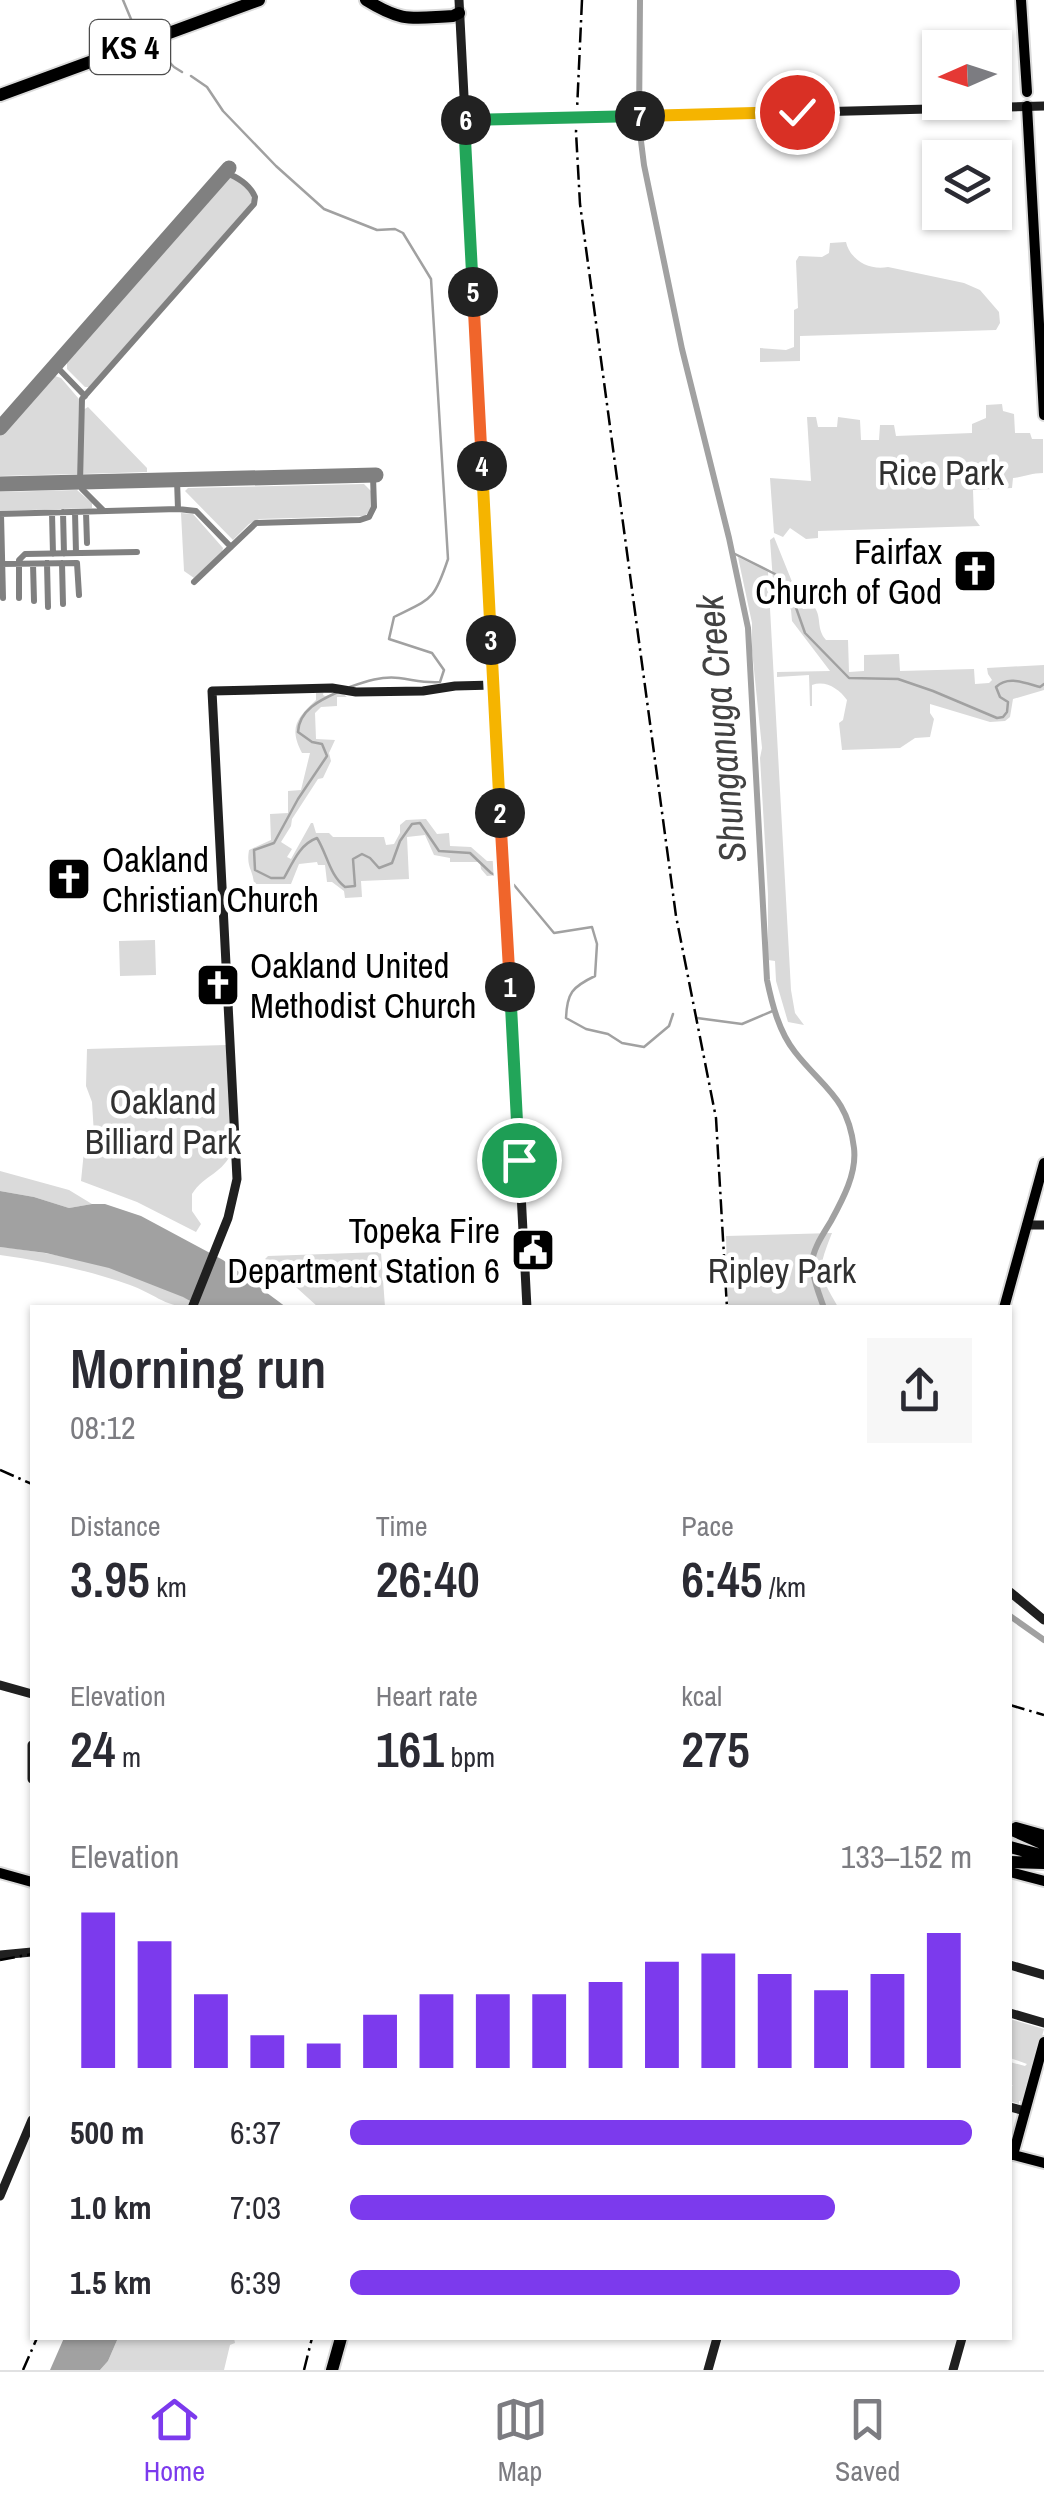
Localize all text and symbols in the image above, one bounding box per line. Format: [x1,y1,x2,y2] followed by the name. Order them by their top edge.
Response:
[90,20,170,74] road number: KS 4
[922,30,1012,120] north arrow
[922,30,1012,230] map controls
[755,70,840,155] pin
[770,85,825,140] icon: check
[615,91,665,141] pin: 7
[441,95,491,145] pin: 6
[634,97,646,135] text: 7
[460,101,472,139] text: 6
[922,140,1012,230] button: layers
[448,267,498,317] pin: 5
[467,273,479,311] text: 5
[457,441,507,491] pin: 4
[476,447,488,485] text: 4
[878,449,1005,496] park label: Rice Park
[755,528,943,615] place label: Fairfax Church of God
[952,548,998,594] church icon: Fairfax Church of God
[684,592,758,865] water label: Shunganuga Creek
[466,615,516,665] pin: 3
[485,621,497,659] text: 3
[475,788,525,838] pin: 2
[494,794,506,832] text: 2
[102,836,319,923] place label: Oakland Christian Church
[46,856,92,902] church icon: Oakland Christian Church
[250,942,477,1029] place label: Oakland United Methodist Church
[195,962,241,1008] church icon: Oakland United Methodist Church
[485,962,535,1012] pin: 1
[504,968,516,1006] text: 1
[85,1078,242,1165] park label: Oakland Billiard Park
[477,1118,562,1203] pin
[492,1133,547,1188] icon: arrive
[227,1207,500,1294] place label: Topeka Fire Department Station 6
[510,1227,556,1273] public building icon: Topeka Fire Department Station 6
[708,1247,857,1294] park label: Ripley Park
[70,1331,326,1405] text: Morning run
[867,1338,972,1443] button: share
[70,1406,136,1449] text: 08:12
[70,1507,161,1545] text: Distance
[376,1507,427,1545] text: Time
[681,1507,734,1545] text: Pace
[70,1545,150,1613] text: 3.95
[376,1545,480,1613] text: 26:40
[681,1545,763,1613] text: 6:45
[150,1568,187,1606] text: km
[763,1568,806,1606] text: /km
[70,1677,166,1715] text: Elevation
[376,1677,478,1715] text: Heart rate
[681,1677,722,1715] text: kcal
[70,1715,116,1783] text: 24
[376,1715,444,1783] text: 161
[681,1715,750,1783] text: 275
[116,1738,141,1776] text: m
[444,1738,495,1776] text: bpm
[70,1835,179,1878] text: Elevation
[841,1835,972,1878] text: 133–152 m
[70,2111,144,2154] text: 500 m
[230,2111,281,2154] text: 6:37
[70,2186,152,2229] text: 1.0 km
[230,2186,281,2229] text: 7:03
[70,2261,152,2304] text: 1.5 km
[230,2261,281,2304] text: 6:39
[144,2392,205,2490] tab: Home
[493,2392,548,2490] tab: Map
[835,2392,900,2490] tab: Saved

